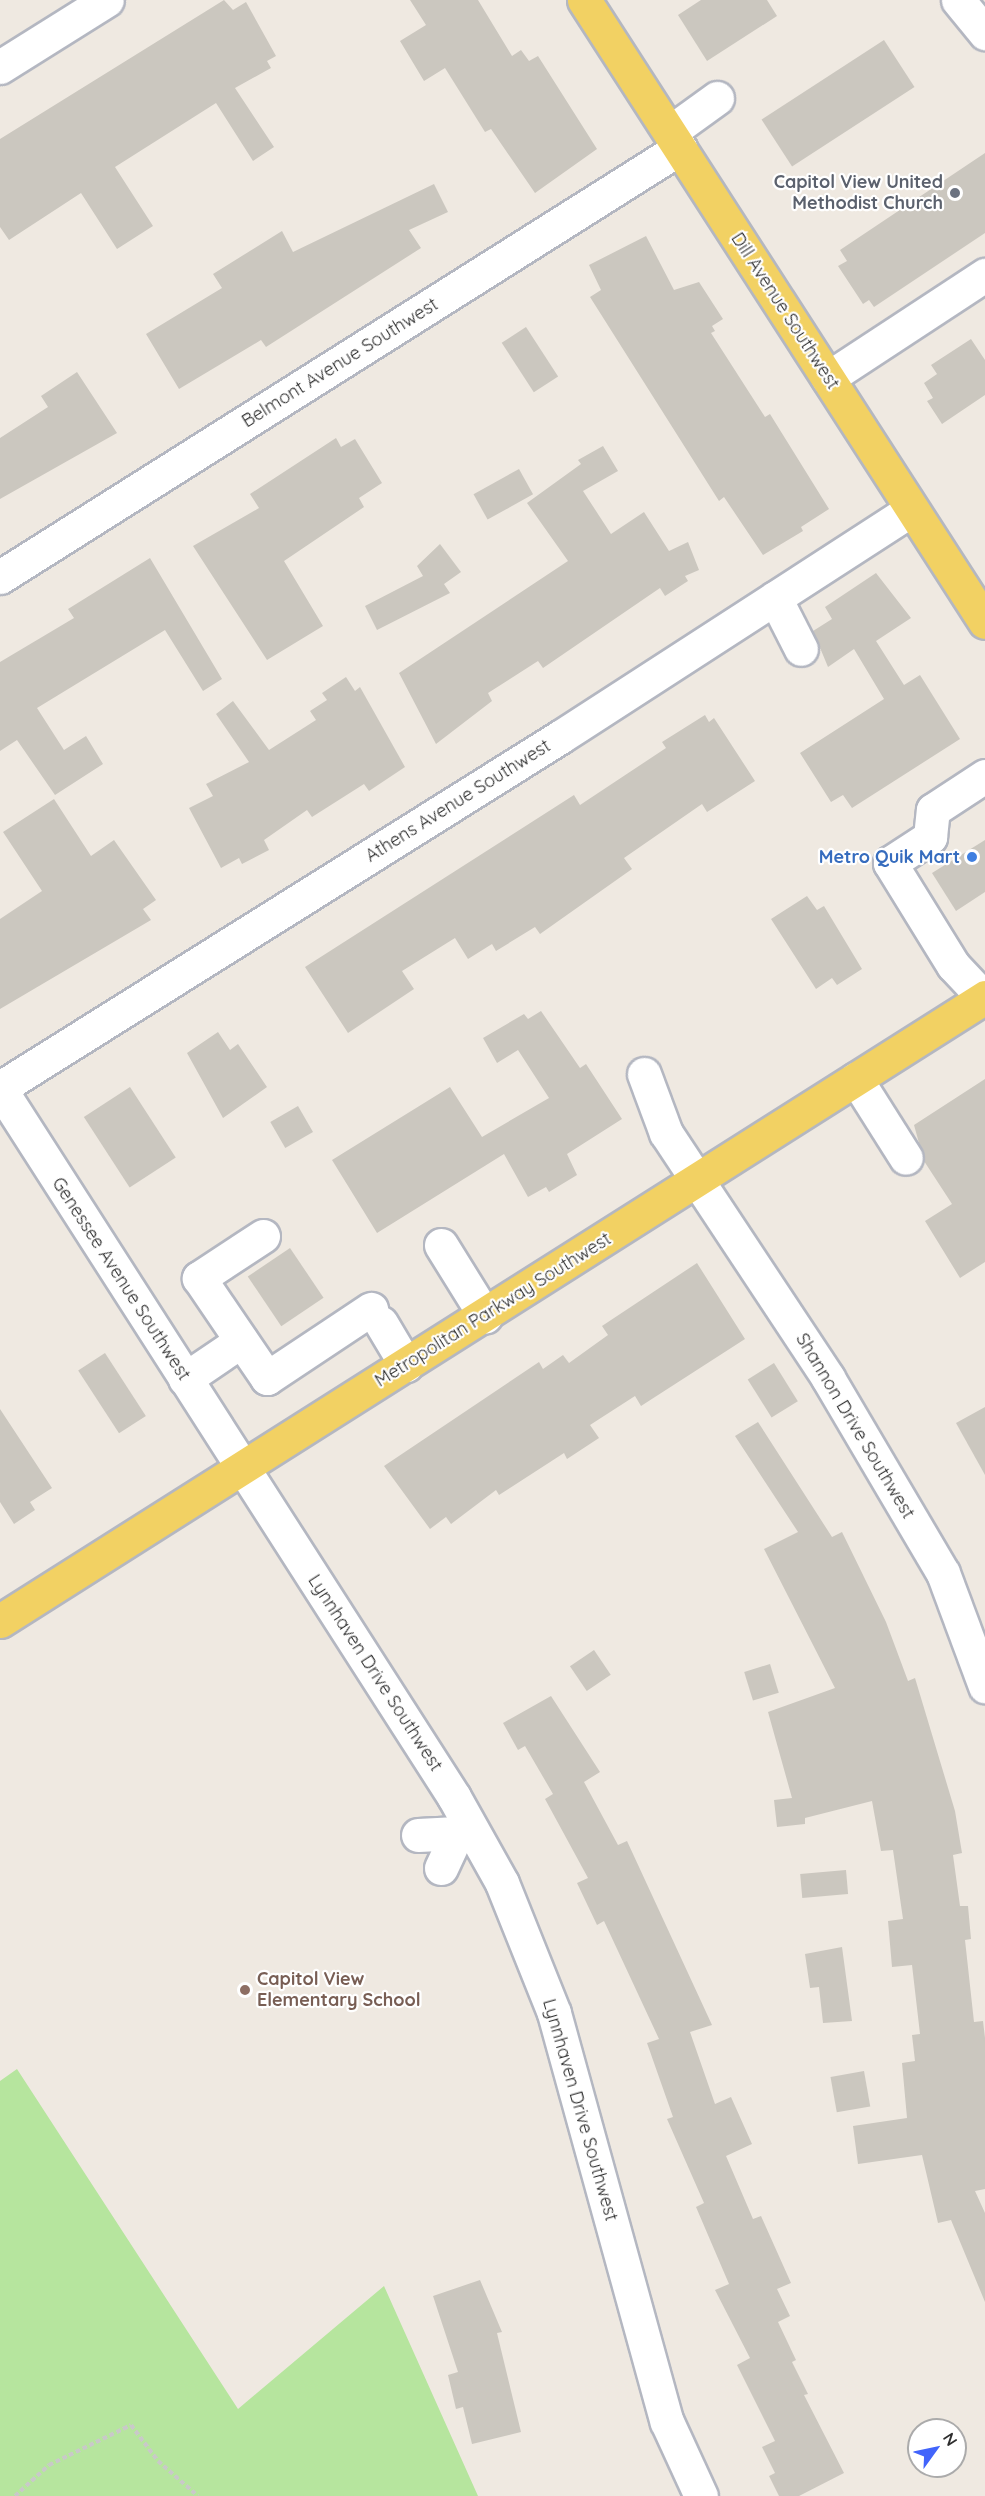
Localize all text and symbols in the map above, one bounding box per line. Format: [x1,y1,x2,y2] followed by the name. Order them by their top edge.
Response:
[774,172,943,214] place label: Capitol View United Methodist Church
[948,186,962,200] marker: Capitol View United Methodist Church
[726,229,844,393] street label: Dill Avenue Southwest
[238,294,442,432] street label: Belmont Avenue Southwest
[361,735,555,867] street label: Athens Avenue Southwest
[819,846,960,868] place label: Metro Quik Mart
[965,850,979,864] marker: Metro Quik Mart
[47,1173,195,1385] street label: Genessee Avenue Southwest
[371,1228,615,1392] street label: Metropolitan Parkway Southwest
[791,1329,919,1523] street label: Shannon Drive Southwest
[303,1571,447,1775] street label: Lynnhaven Drive Southwest
[257,1969,421,2012] place label: Capitol View Elementary School
[238,1983,252,1997] marker: Capitol View Elementary School
[538,1996,622,2224] street label: Lynnhaven Drive Southwest
[907,2418,967,2478] north arrow
[939,2429,962,2450] text: N

